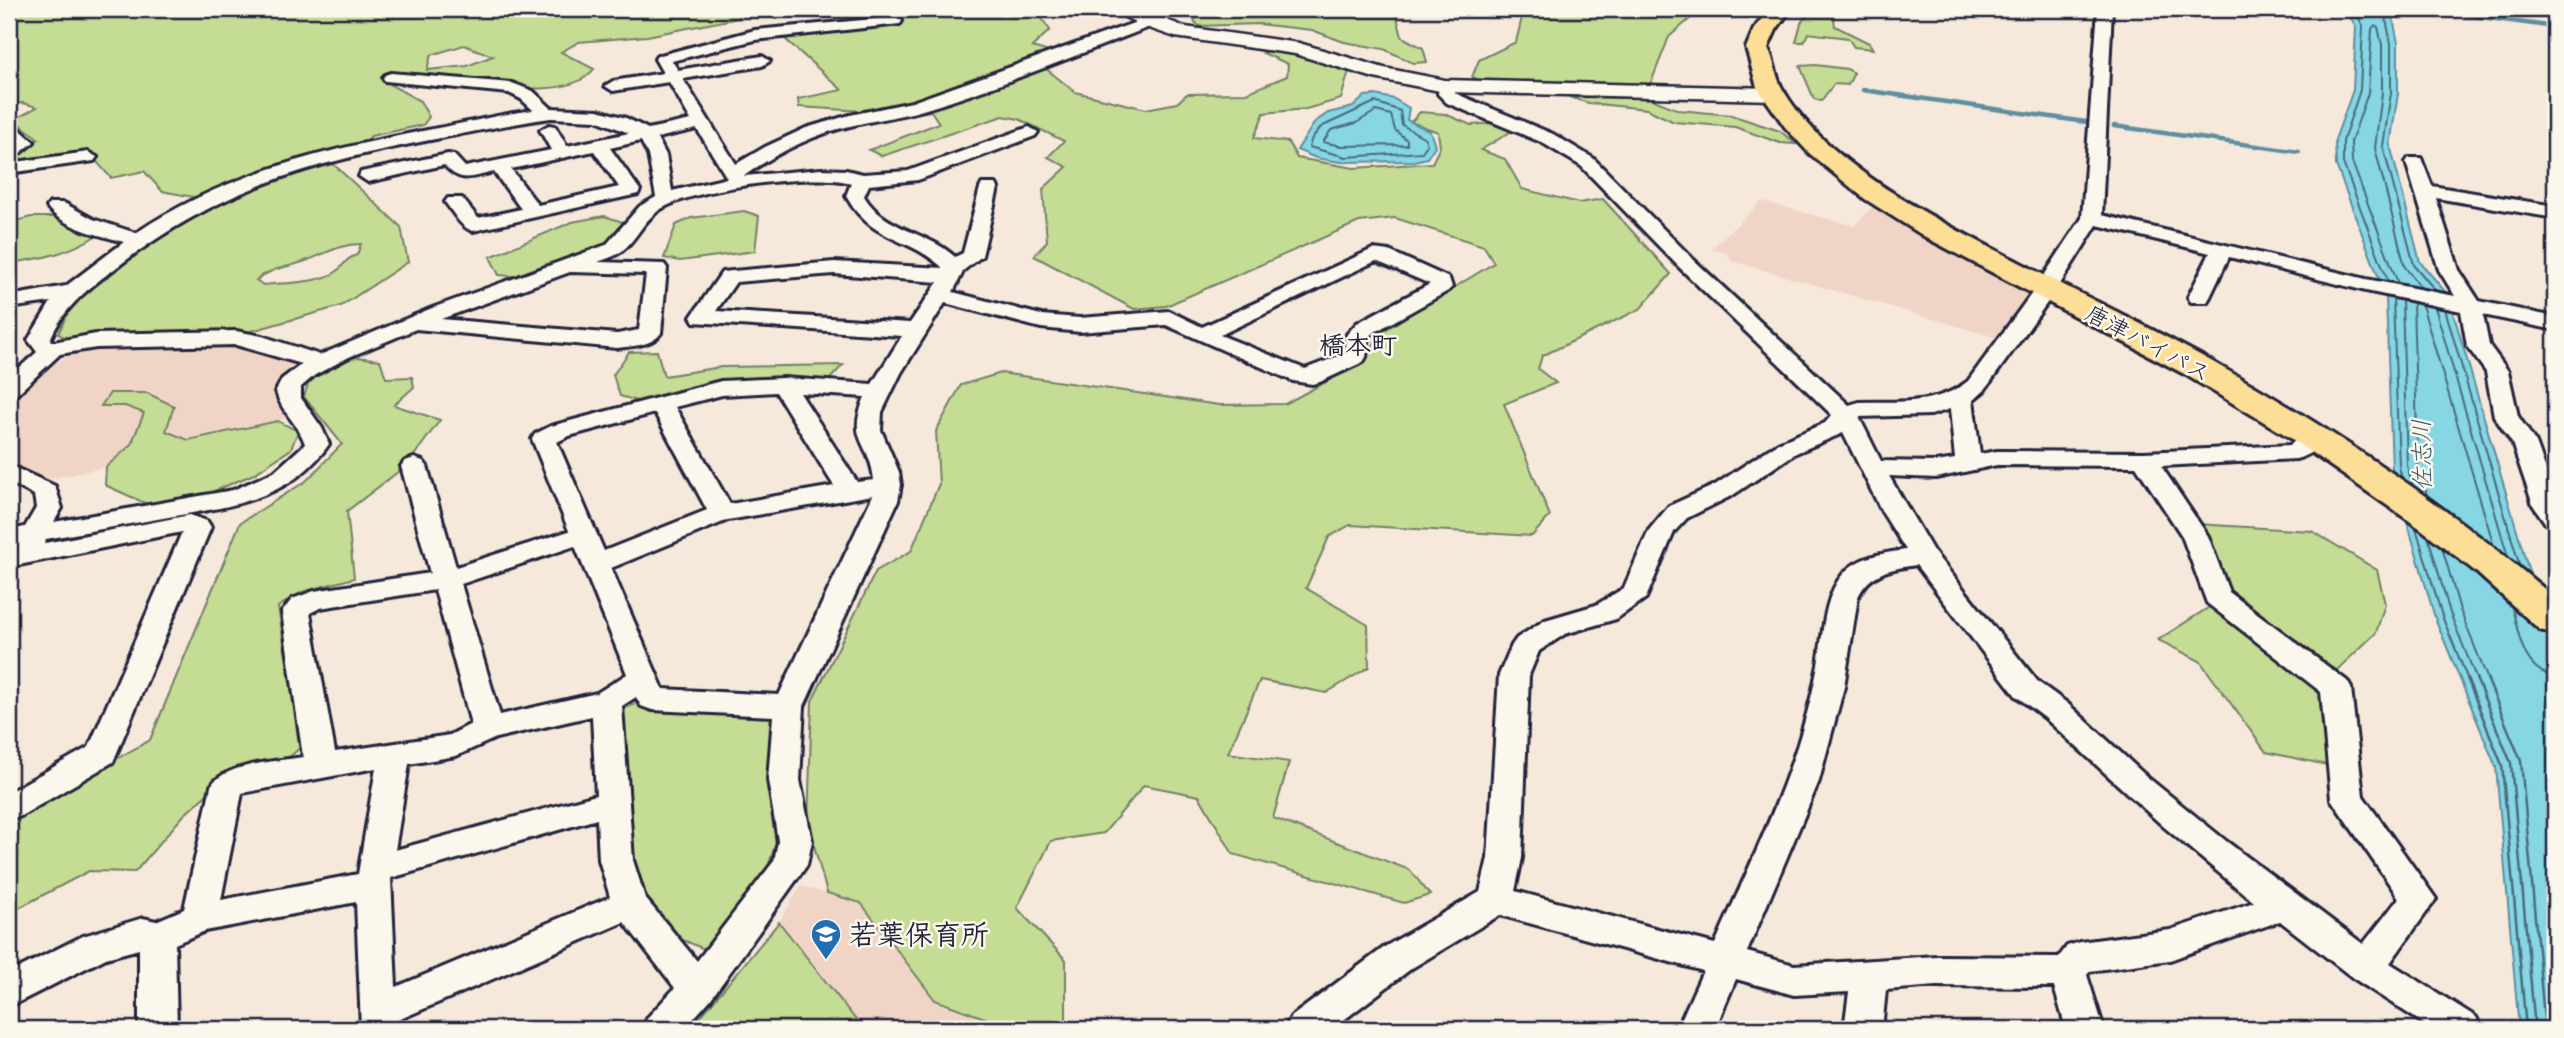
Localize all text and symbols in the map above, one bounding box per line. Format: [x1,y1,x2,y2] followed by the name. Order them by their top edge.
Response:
[2079,299,2215,390] street label: 唐津バイパス
[1319,330,1397,364] district label: 橋本町
[2407,419,2440,491] water label: 佐志川
[809,917,843,961] school or university icon: 若葉保育所
[849,918,989,955] place label: 若葉保育所

